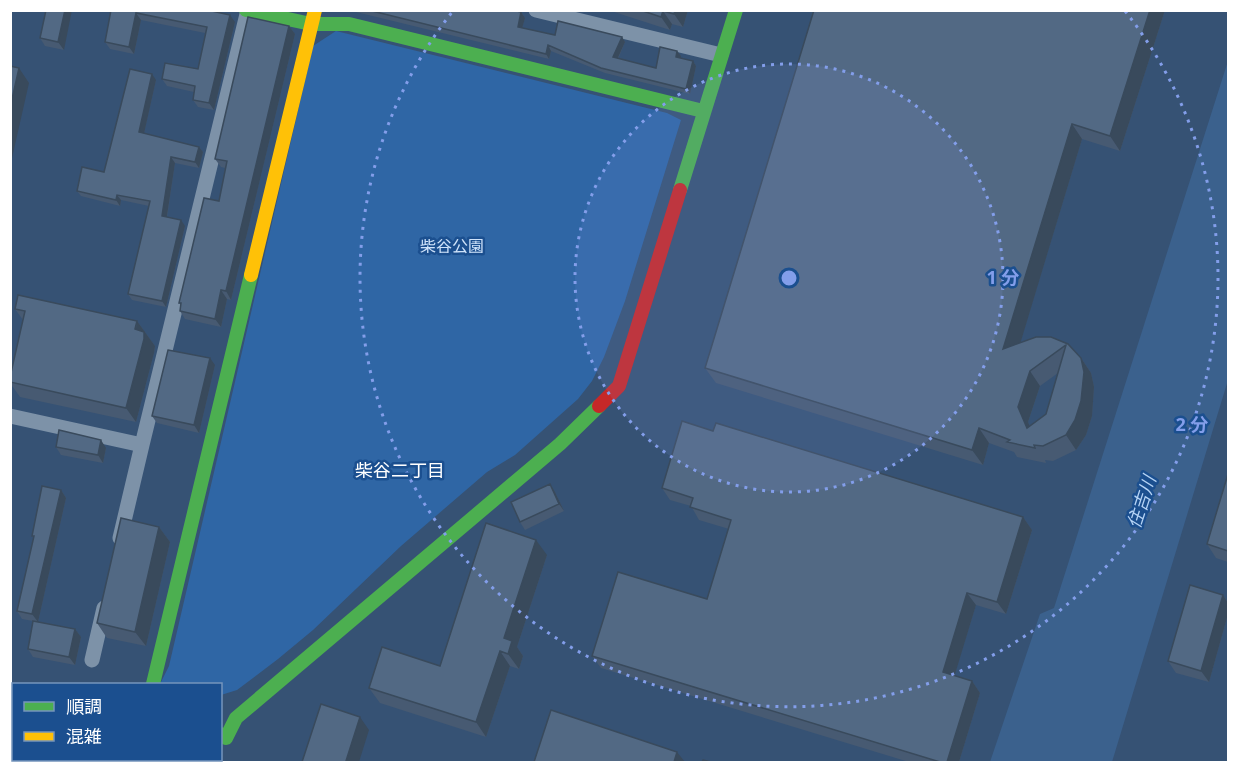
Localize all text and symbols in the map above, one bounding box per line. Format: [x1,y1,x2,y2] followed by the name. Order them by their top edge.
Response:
[420,235,484,257] park label: 柴谷公園
[987,265,1019,289] text: 1 分
[779,268,799,288] centre of rings
[1176,412,1208,436] text: 2 分
[355,458,445,482] district label: 柴谷二丁目
[1121,471,1161,531] water label: 住吉川
[12,683,222,761] legend
[66,694,102,718] text: 順調
[66,724,102,748] text: 混雑

